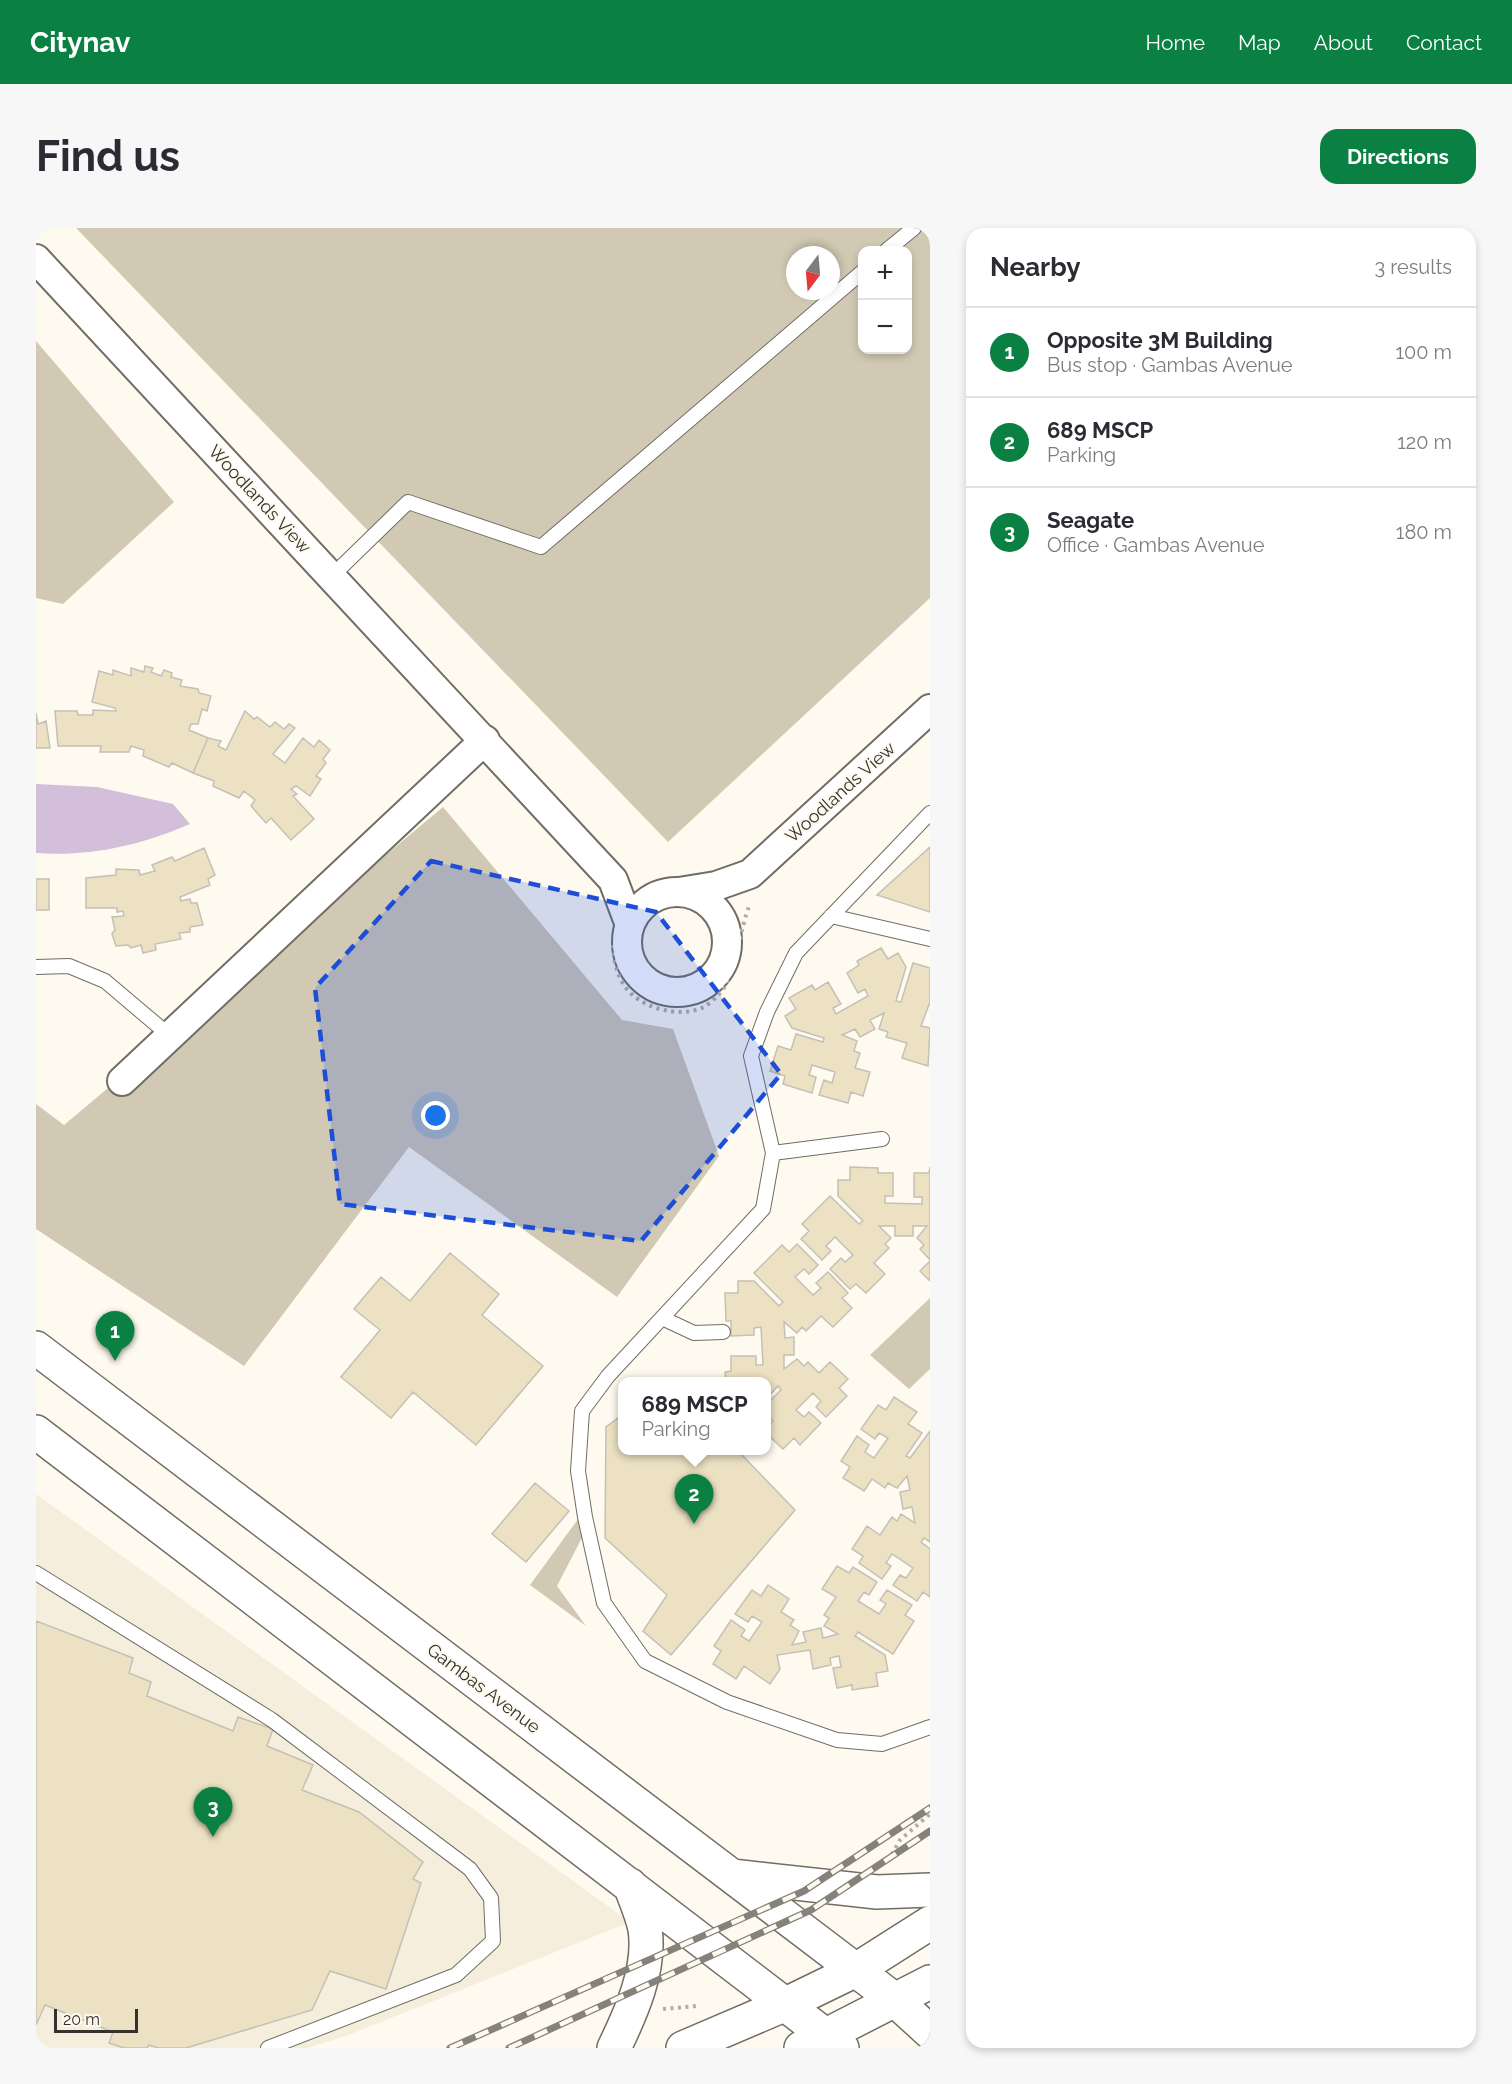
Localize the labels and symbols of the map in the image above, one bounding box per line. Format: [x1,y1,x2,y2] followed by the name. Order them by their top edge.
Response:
[786,246,840,300] north arrow
[204,440,316,558] street label: Woodlands View
[781,737,899,847] street label: Woodlands View
[421,1101,450,1130] your location
[96,1312,134,1361] pin: 1
[674,1474,714,1524] pin: 2
[423,1639,545,1738] street label: Gambas Avenue
[194,1788,232,1837] pin: 3
[54,2006,138,2034] scale bar

